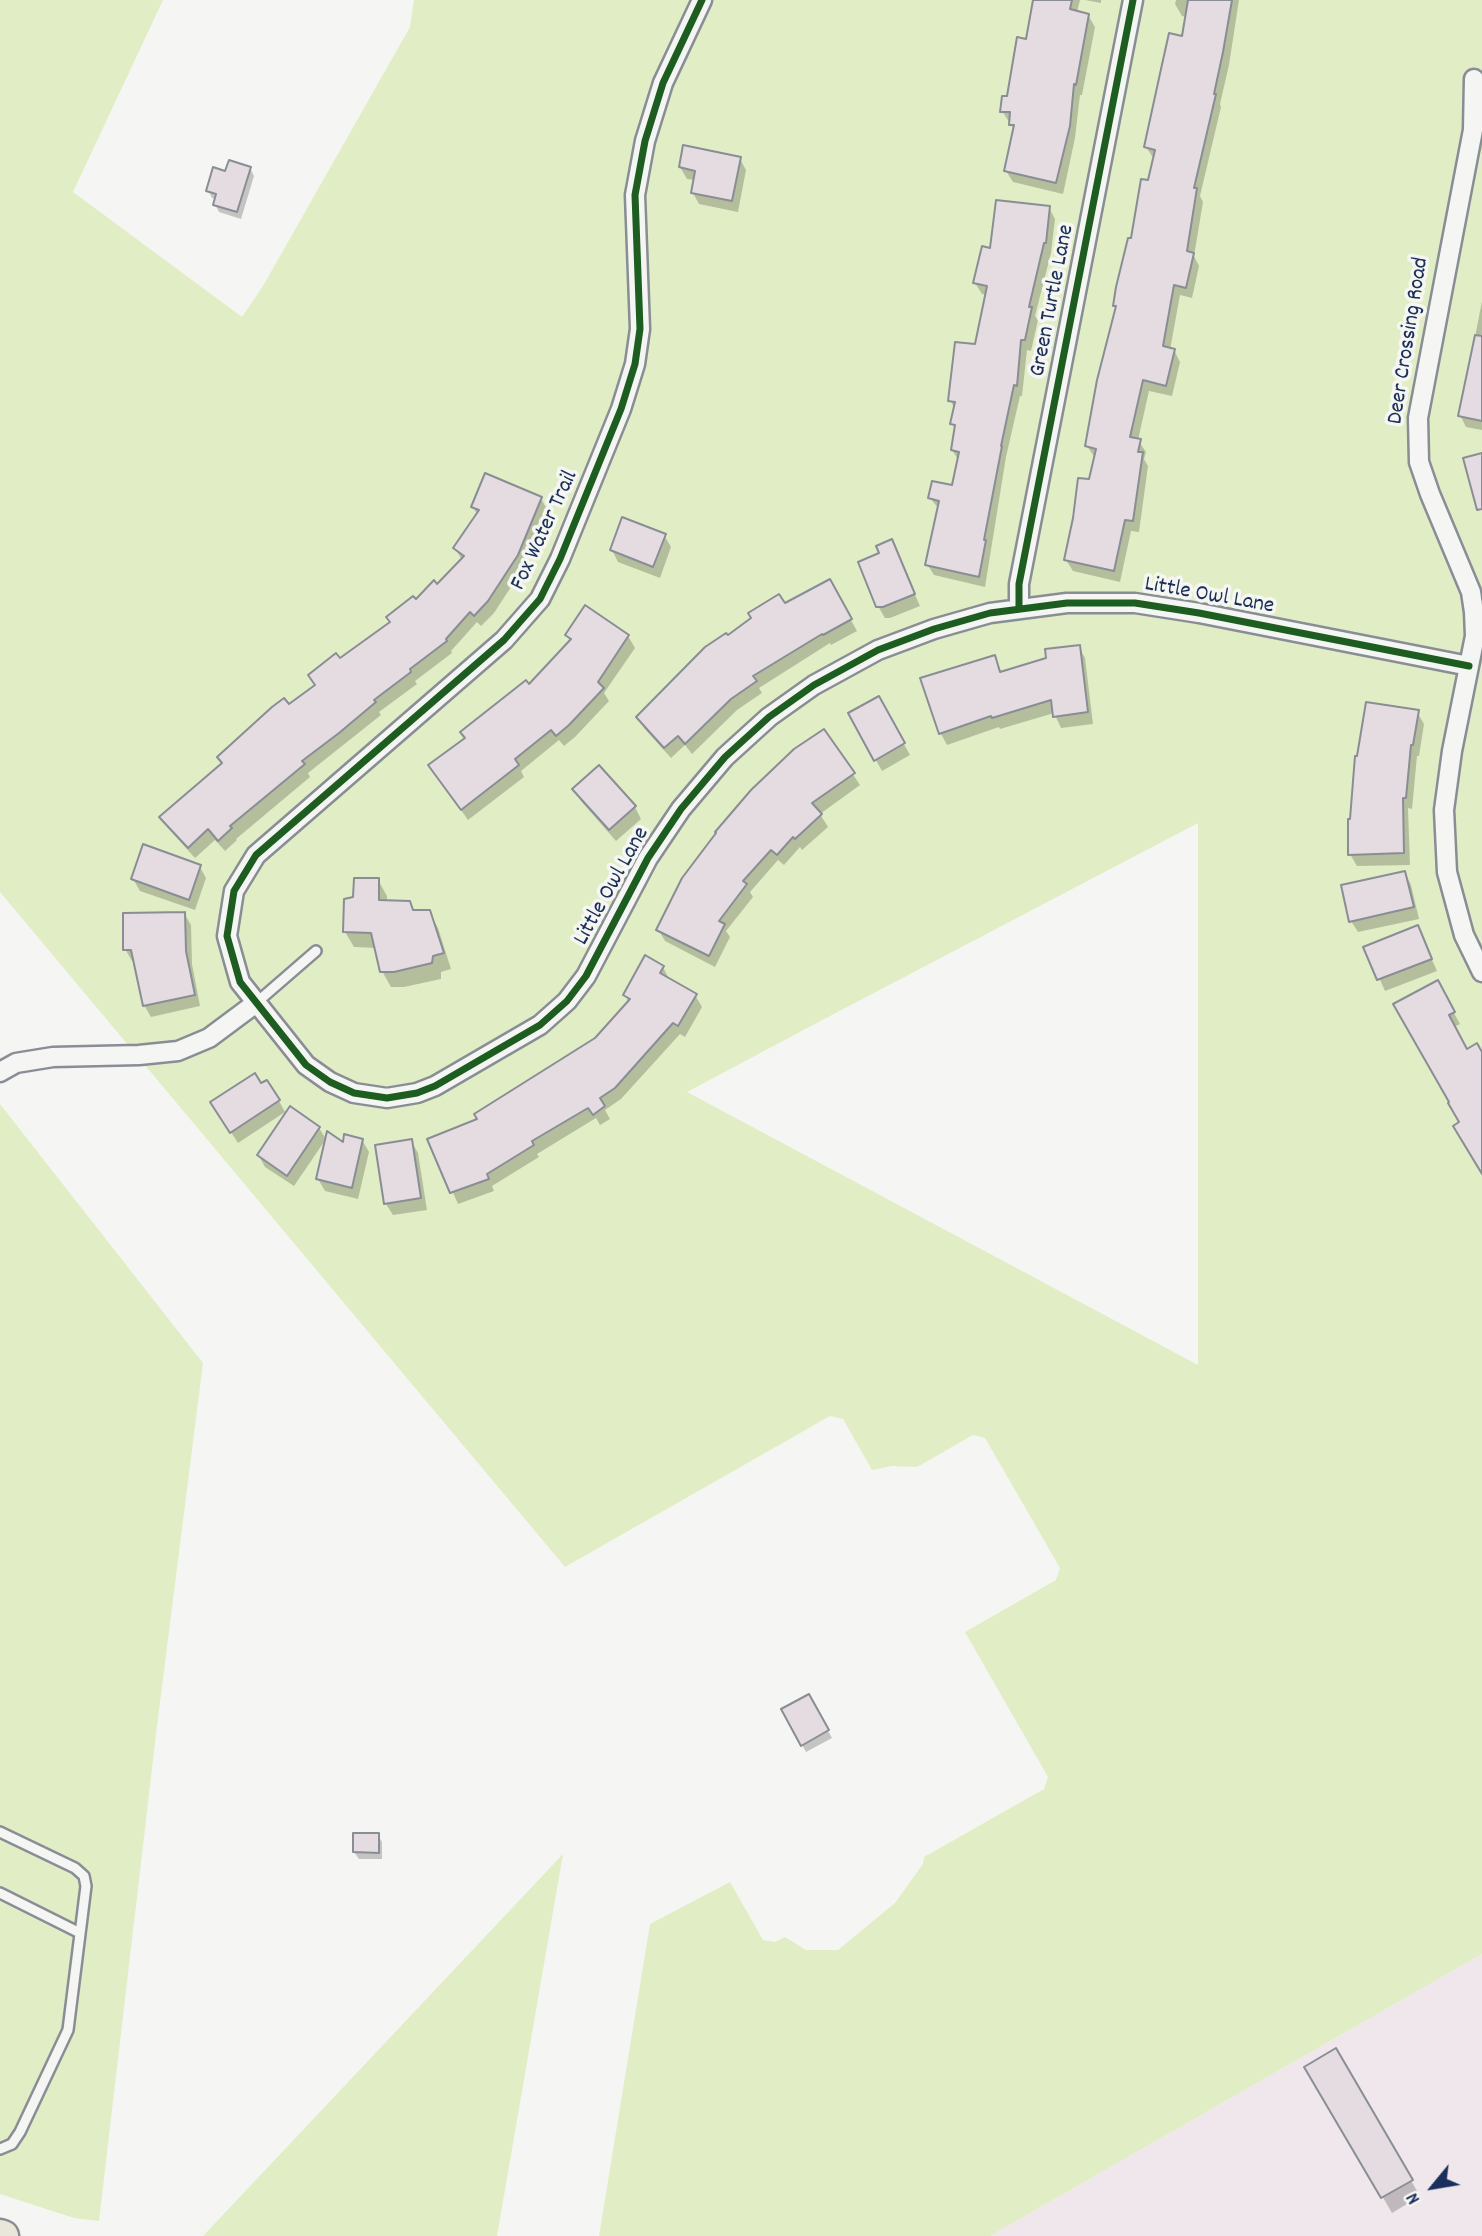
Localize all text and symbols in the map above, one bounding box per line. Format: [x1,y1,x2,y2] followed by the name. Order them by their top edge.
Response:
[1026,223,1082,379] street label: Green Turtle Lane
[1383,256,1437,426] street label: Deer Crossing Road
[506,467,586,595] street label: Fox Water Trail
[1142,572,1276,622] street label: Little Owl Lane
[569,823,657,951] street label: Little Owl Lane
[1398,2152,1468,2222] north arrow
[1400,2187,1428,2209] text: N

